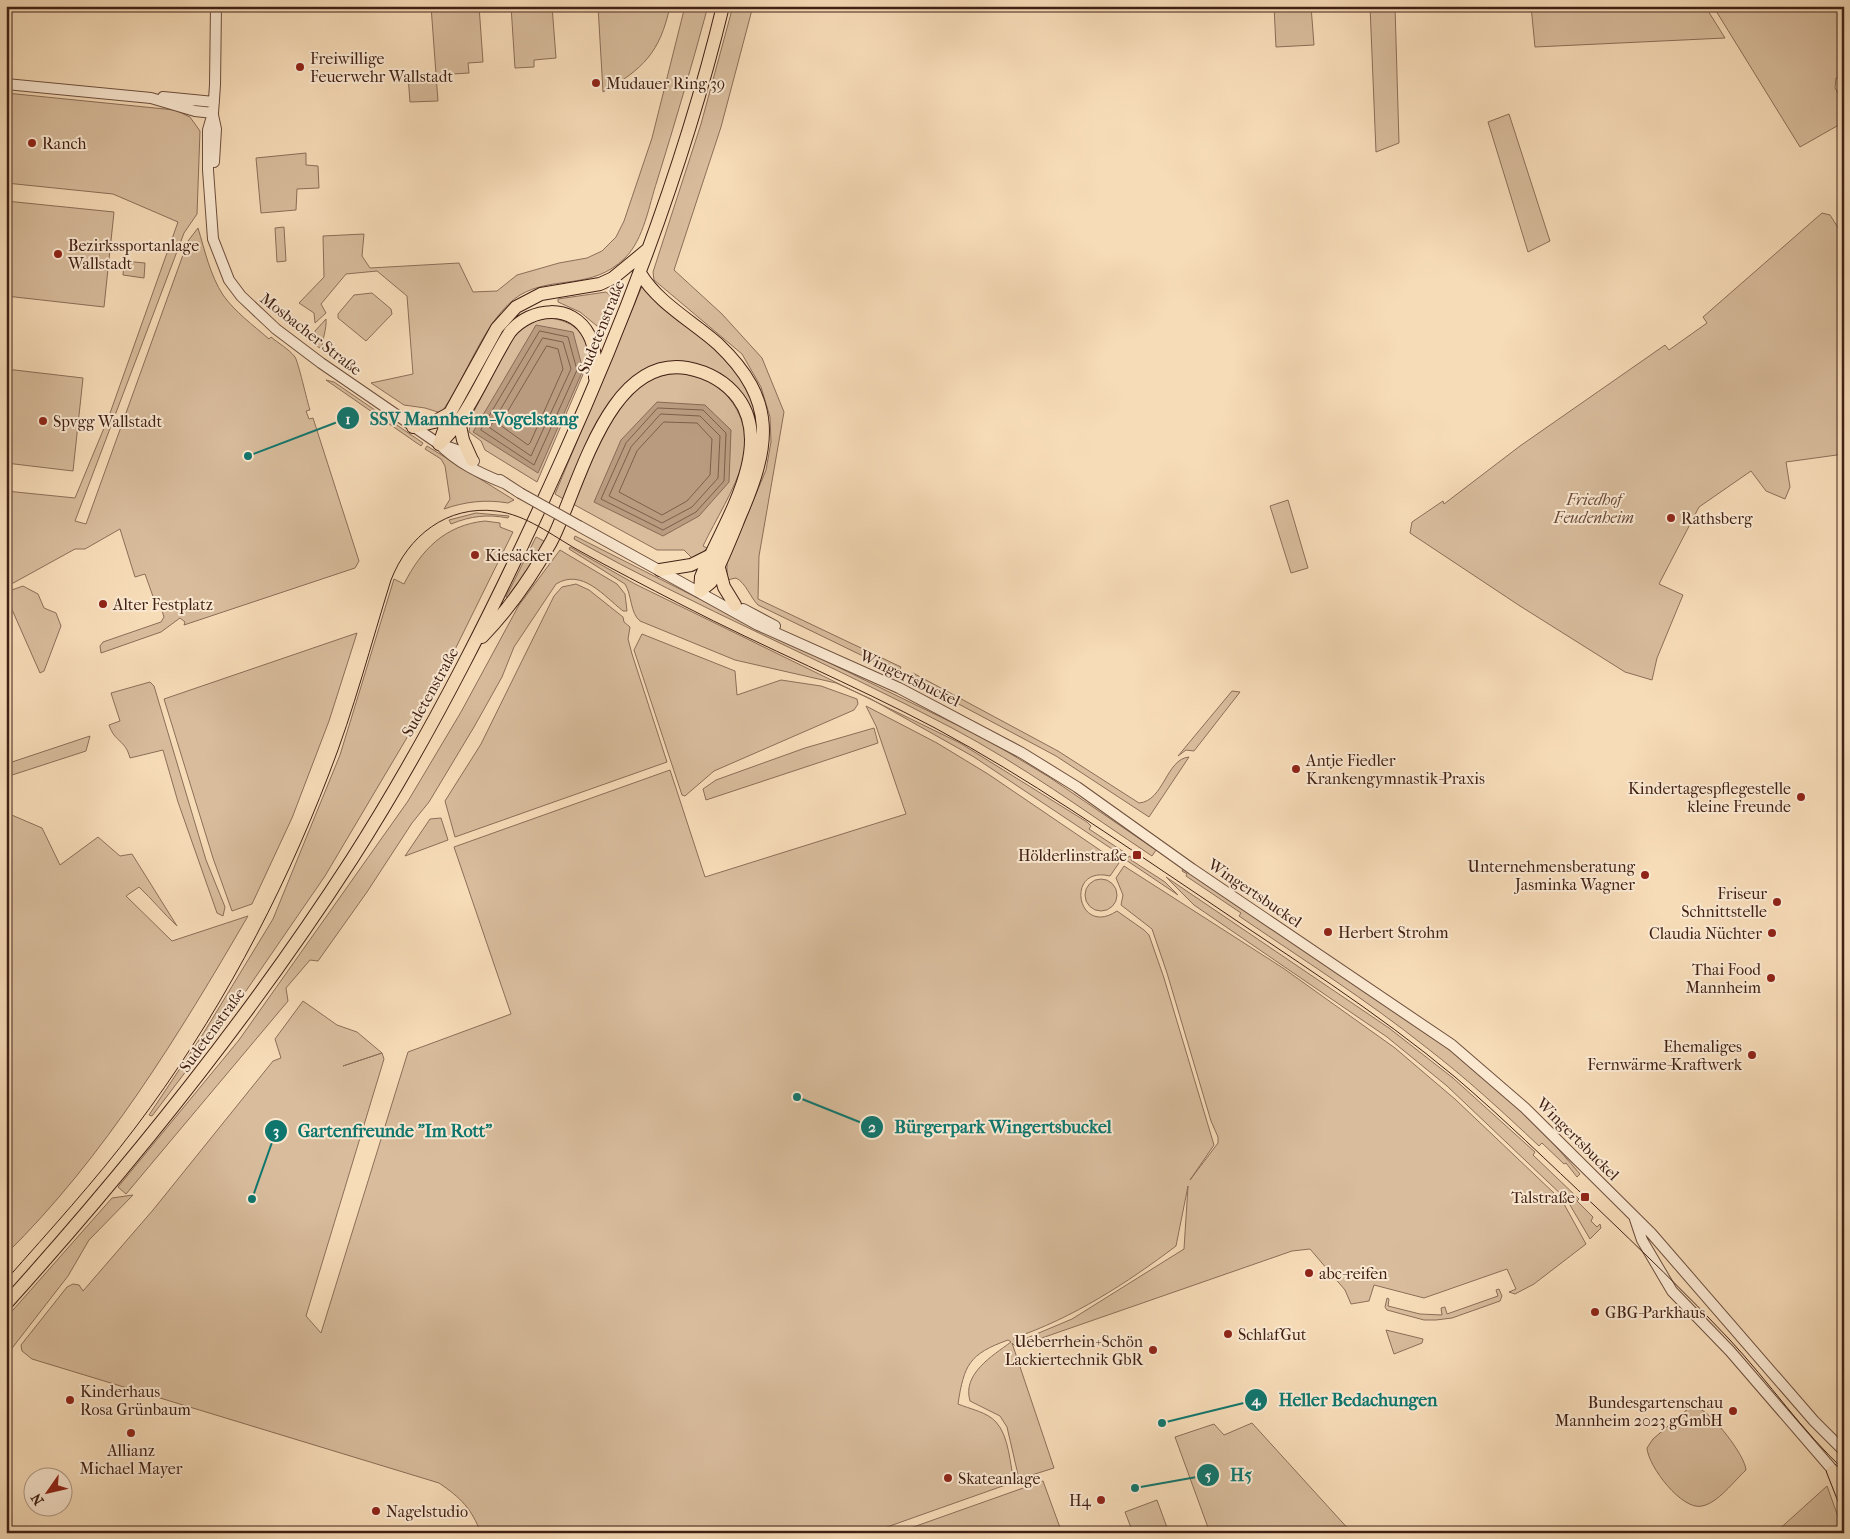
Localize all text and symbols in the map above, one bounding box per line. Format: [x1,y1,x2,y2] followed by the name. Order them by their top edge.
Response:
[310,49,453,86] place label: Freiwillige Feuerwehr Wallstadt
[294,61,306,73] marker: Freiwillige Feuerwehr Wallstadt
[606,74,725,93] place label: Mudauer Ring 39
[590,77,602,89] marker: Mudauer Ring 39
[42,134,86,153] place label: Ranch
[26,137,38,149] marker: Ranch
[67,236,199,273] place label: Bezirkssportanlage Wallstadt
[52,248,64,260] marker: Bezirkssportanlage Wallstadt
[574,277,628,377] street label: Sudetenstraße
[257,289,365,379] street label: Mosbacher Straße
[335,402,589,435] callout: SSV Mannheim-Vogelstang
[370,409,580,430] text: SSV Mannheim-Vogelstang
[345,410,351,428] text: 1
[53,412,163,431] place label: Spvgg Wallstadt
[37,415,49,427] marker: Spvgg Wallstadt
[1553,490,1634,527] park label: Friedhof Feudenheim
[1681,509,1753,528] place label: Rathsberg
[1665,512,1677,524] marker: Rathsberg
[485,546,552,565] place label: Kiesäcker
[469,549,481,561] marker: Kiesäcker
[112,595,213,614] place label: Alter Festplatz
[97,598,109,610] marker: Alter Festplatz
[398,644,462,740] street label: Sudetenstraße
[856,645,964,711] street label: Wingertsbuckel
[1305,751,1485,788] place label: Antje Fiedler Krankengymnastik-Praxis
[1290,763,1302,775] marker: Antje Fiedler Krankengymnastik-Praxis
[1628,779,1791,816] place label: Kindertagespflegestelle kleine Freunde
[1795,791,1807,803] marker: Kindertagespflegestelle kleine Freunde
[1018,846,1127,865] place label: Hölderlinstraße
[1131,849,1143,861] marker: Hölderlinstraße
[1204,854,1306,932] street label: Wingertsbuckel
[1467,857,1635,894] place label: Unternehmensberatung Jasminka Wagner
[1639,869,1651,881] marker: Unternehmensberatung Jasminka Wagner
[1681,884,1767,921] place label: Friseur Schnittstelle
[1771,896,1783,908] marker: Friseur Schnittstelle
[1338,923,1449,942] place label: Herbert Strohm
[1649,924,1762,943] place label: Claudia Nüchter
[1322,926,1334,938] marker: Herbert Strohm
[1766,927,1778,939] marker: Claudia Nüchter
[1686,960,1762,997] place label: Thai Food Mannheim
[1765,972,1777,984] marker: Thai Food Mannheim
[175,984,249,1076] street label: Sudetenstraße
[1587,1037,1743,1074] place label: Ehemaliges Fernwärme-Kraftwerk
[1746,1049,1758,1061] marker: Ehemaliges Fernwärme-Kraftwerk
[1532,1093,1624,1185] street label: Wingertsbuckel
[859,1110,1122,1143] callout: Bürgerpark Wingertsbuckel
[263,1114,503,1147] callout: Gartenfreunde "Im Rott"
[894,1117,1113,1138] text: Bürgerpark Wingertsbuckel
[868,1118,876,1136] text: 2
[298,1121,492,1142] text: Gartenfreunde "Im Rott"
[273,1122,279,1140] text: 3
[1511,1188,1575,1207] place label: Talstraße
[1579,1191,1591,1203] marker: Talstraße
[1319,1264,1388,1283] place label: abc-reifen
[1303,1267,1315,1279] marker: abc-reifen
[1605,1303,1705,1322] place label: GBG-Parkhaus
[1589,1306,1601,1318] marker: GBG-Parkhaus
[1238,1325,1307,1344] place label: SchlafGut
[1222,1328,1234,1340] marker: SchlafGut
[1005,1332,1144,1369] place label: Ueberrhein+Schön Lackiertechnik GbR
[1147,1344,1159,1356] marker: Ueberrhein+Schön Lackiertechnik GbR
[80,1382,191,1419] place label: Kinderhaus Rosa Grünbaum
[1244,1383,1448,1416] callout: Heller Bedachungen
[1278,1390,1438,1411] text: Heller Bedachungen
[1251,1391,1262,1409] text: 4
[1555,1393,1723,1430] place label: Bundesgartenschau Mannheim 2023 gGmbH
[64,1394,76,1406] marker: Kinderhaus Rosa Grünbaum
[1727,1405,1739,1417] marker: Bundesgartenschau Mannheim 2023 gGmbH
[125,1427,137,1439] marker: Allianz Michael Mayer
[80,1441,183,1478] place label: Allianz Michael Mayer
[1195,1458,1262,1491] callout: H5
[1230,1465,1252,1486] text: H5
[22,1466,72,1516] north arrow
[1205,1466,1212,1484] text: 5
[958,1469,1041,1488] place label: Skateanlage
[942,1472,954,1484] marker: Skateanlage
[27,1490,48,1508] text: N
[1069,1491,1092,1510] place label: H4
[1095,1494,1107,1506] marker: H4
[386,1502,468,1521] place label: Nagelstudio
[370,1505,382,1517] marker: Nagelstudio

